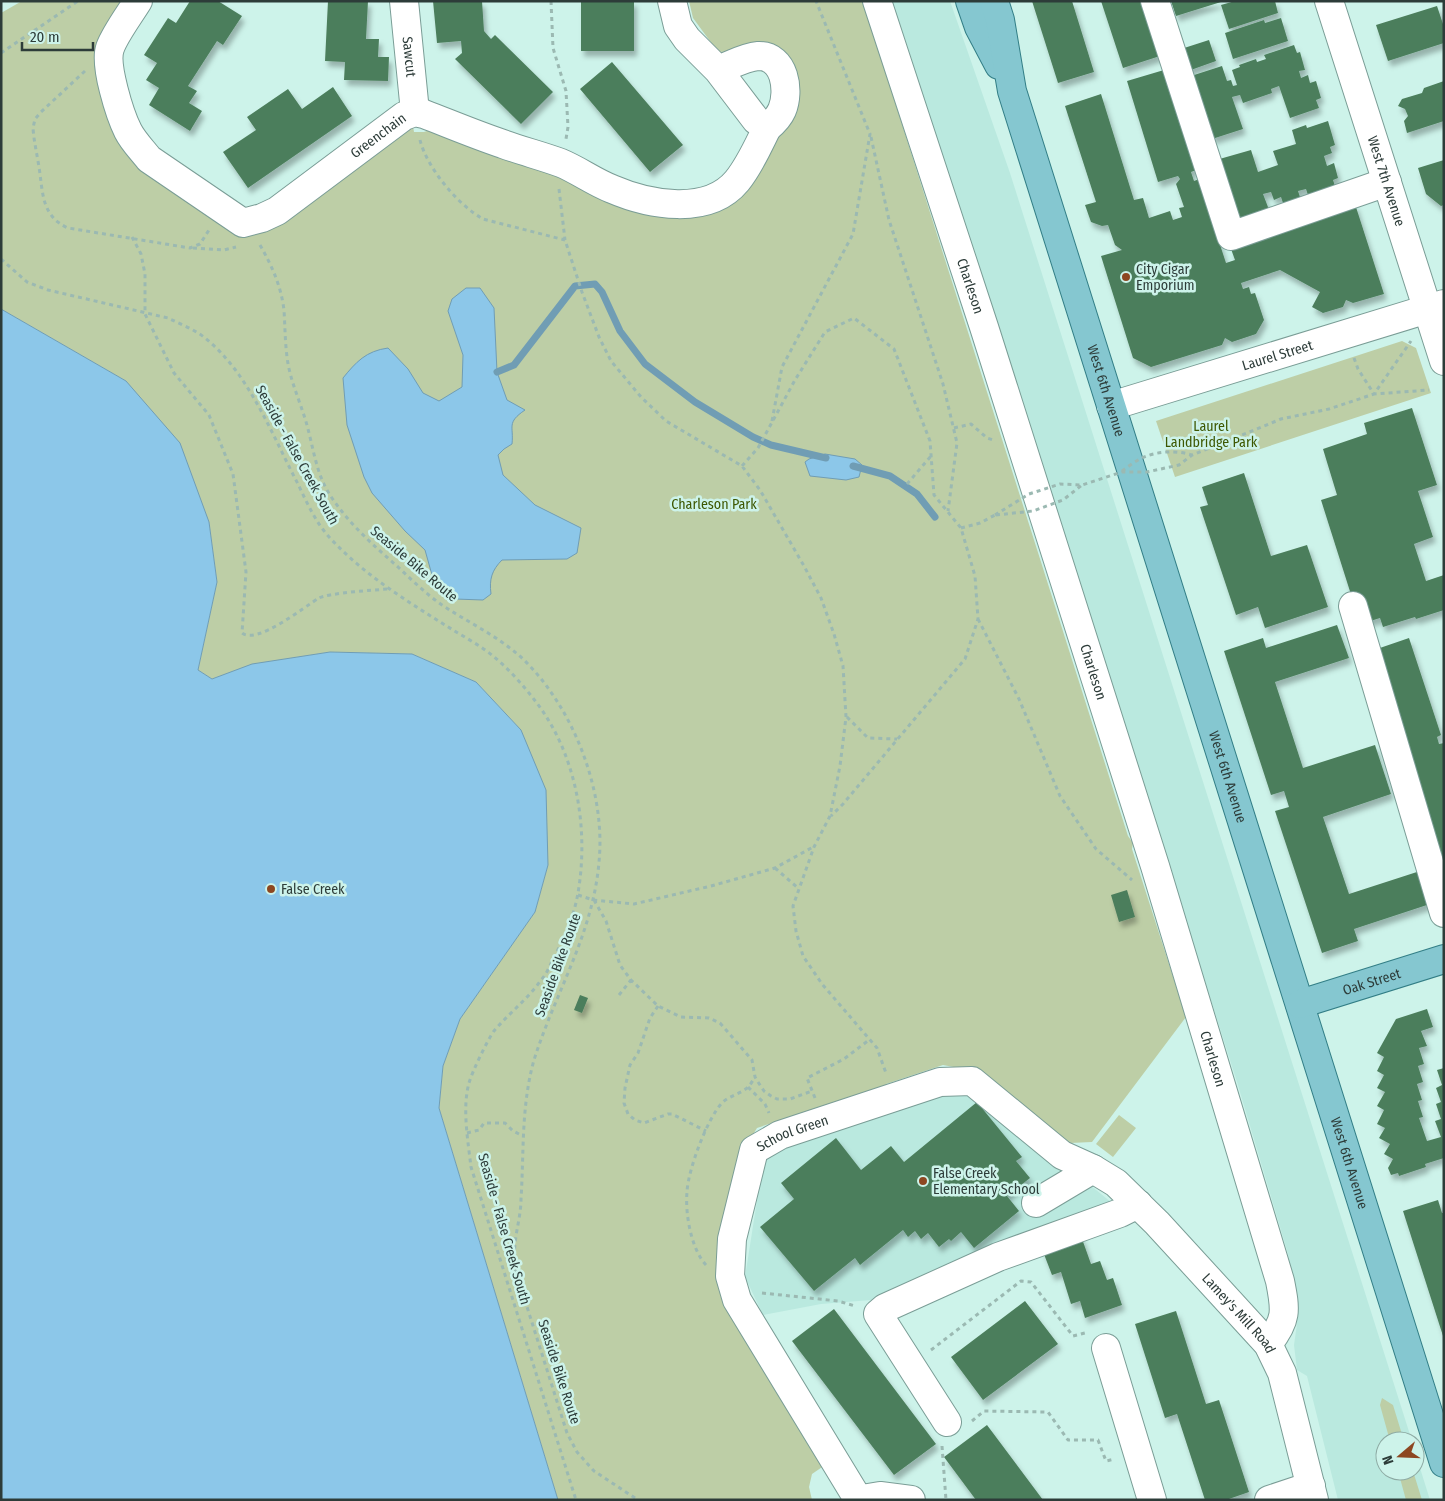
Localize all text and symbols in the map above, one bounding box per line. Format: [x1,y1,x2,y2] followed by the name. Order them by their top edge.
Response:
[22,20,94,52] scale bar
[30,28,60,46] text: 20 m
[399,36,420,78] street label: Sawcut
[347,109,409,162] street label: Greenchain
[1364,134,1409,229] street label: West 7th Avenue
[954,256,988,316] street label: Charleson
[1136,261,1195,294] place label: City Cigar Emporium
[1120,271,1132,283] marker: City Cigar Emporium
[1240,336,1315,374] street label: Laurel Street
[1084,342,1129,439] street label: West 6th Avenue
[252,382,342,528] street label: Seaside - False Creek South
[1165,418,1258,451] park label: Laurel Landbridge Park
[671,496,757,513] park label: Charleson Park
[367,522,461,606] street label: Seaside Bike Route
[1077,642,1110,702] street label: Charleson
[1206,729,1250,825] street label: West 6th Avenue
[281,881,345,898] place label: False Creek
[265,883,277,895] marker: False Creek
[531,911,585,1019] street label: Seaside Bike Route
[1341,964,1403,999] street label: Oak Street
[1197,1029,1230,1089] street label: Charleson
[754,1111,830,1155] street label: School Green
[1327,1115,1372,1211] street label: West 6th Avenue
[474,1151,534,1307] street label: Seaside - False Creek South
[933,1165,1040,1198] place label: False Creek Elementary School
[917,1175,929,1187] marker: False Creek Elementary School
[1199,1270,1280,1356] street label: Lamey's Mill Road
[534,1318,584,1426] street label: Seaside Bike Route
[1375,1431,1425,1481] north arrow
[1379,1453,1398,1467] text: N

